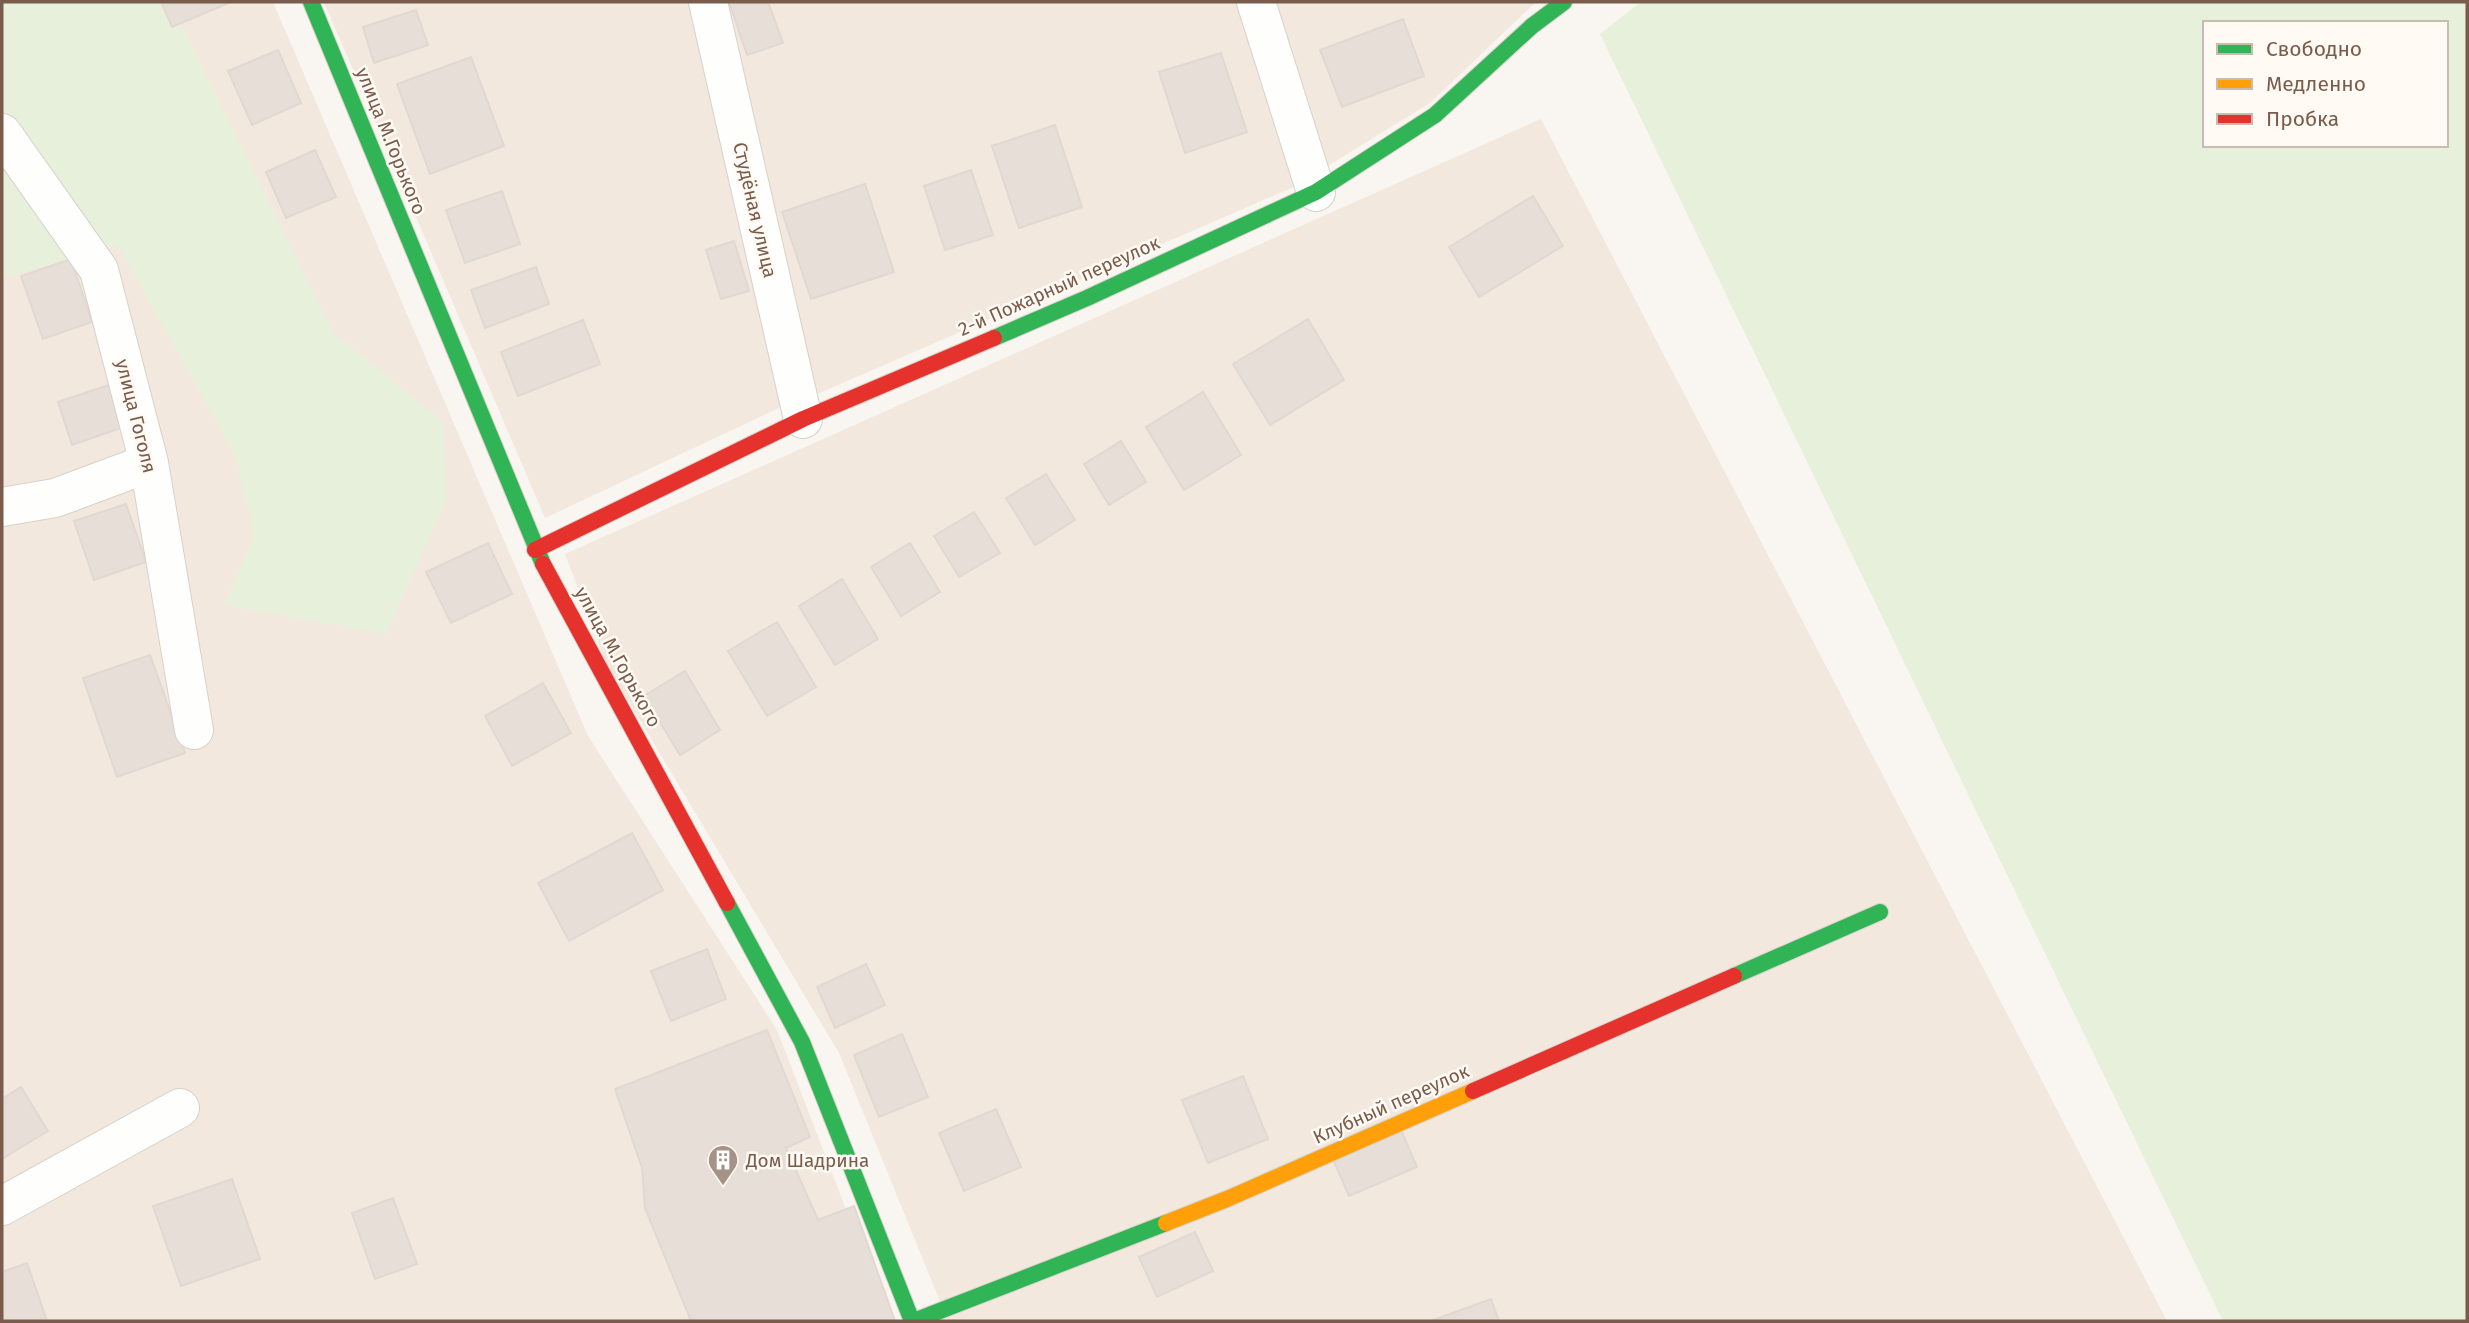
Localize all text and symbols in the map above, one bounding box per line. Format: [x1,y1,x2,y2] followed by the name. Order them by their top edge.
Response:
[2203,21,2448,147] legend
[2266,36,2362,62] text: Свободно
[351,64,431,218] street label: улица М.Горького
[2266,71,2366,97] text: Медленно
[2266,106,2339,132] text: Пробка
[728,140,782,280] street label: Студёная улица
[955,231,1163,341] street label: 2-й Пожарный переулок
[111,357,161,475] street label: улица Гоголя
[570,583,666,731] street label: улица М.Горького
[1309,1059,1473,1149] street label: Клубный переулок
[706,1143,740,1187] building icon: Дом Шадрина
[745,1149,869,1172] place label: Дом Шадрина

